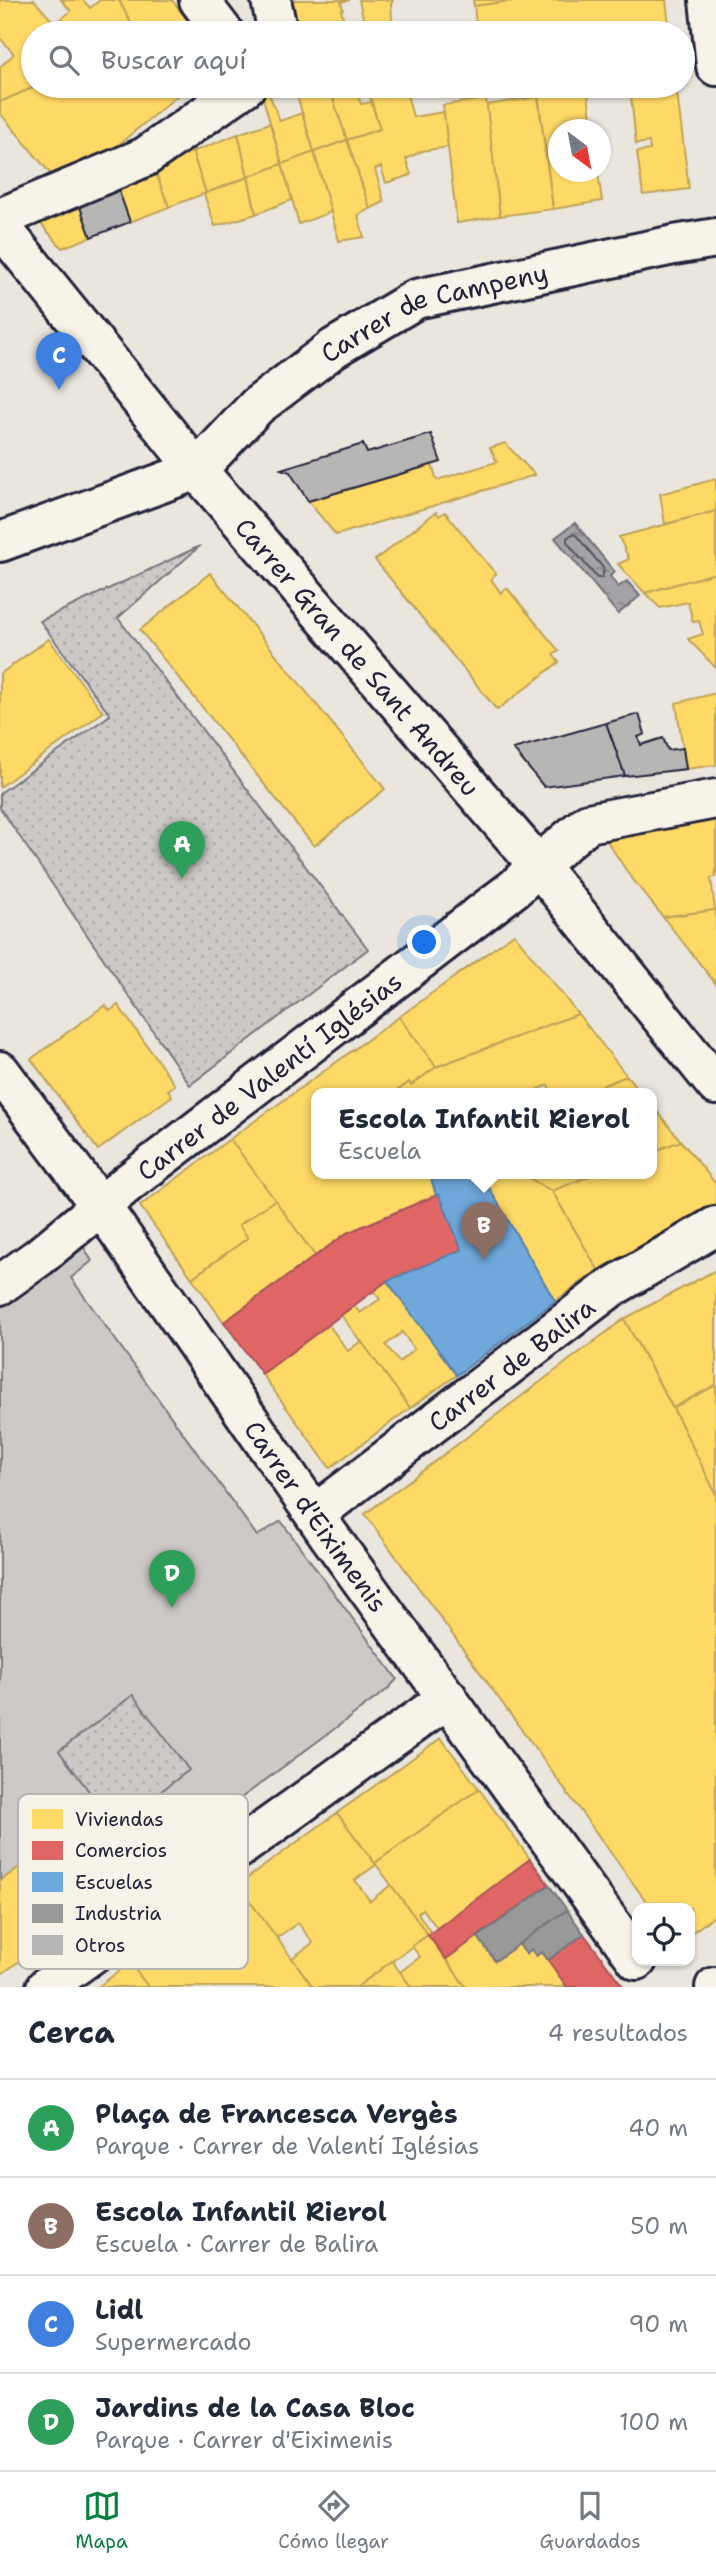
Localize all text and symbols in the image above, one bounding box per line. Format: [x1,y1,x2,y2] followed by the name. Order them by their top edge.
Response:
[21,21,695,98] search box
[45,41,83,79] icon: search
[101,42,247,77] text: Buscar aquí
[548,119,611,182] north arrow
[313,254,551,370] street label: Carrer de Campeny
[36,332,82,390] pin: C
[228,510,488,803] street label: Carrer Gran de Sant Andreu
[159,821,205,879] pin: A
[407,925,441,959] your location
[129,963,409,1188] street label: Carrer de Valentí Iglésias
[311,1088,657,1179] popup
[338,1101,630,1136] text: Escola Infantil Rierol
[338,1136,421,1166] text: Escuela
[461,1202,507,1260] pin: B
[421,1289,602,1439] street label: Carrer de Balira
[237,1413,396,1619] street label: Carrer d'Eiximenis
[149,1550,195,1608] pin: D
[18,1794,248,1969] legend
[75,1807,164,1832] text: Viviendas
[75,1838,167,1863] text: Comercios
[75,1870,153,1895] text: Escuelas
[75,1901,162,1926] text: Industria
[632,1903,695,1966] map controls
[632,1903,695,1966] button: locate
[75,1933,125,1958] text: Otros
[28,2012,115,2053] text: Cerca
[548,2018,688,2048] text: 4 resultados
[95,2096,458,2131] text: Plaça de Francesca Vergès
[42,2113,60,2143] text: A
[628,2113,688,2143] text: 40 m
[95,2131,479,2161] text: Parque · Carrer de Valentí Iglésias
[95,2194,387,2229] text: Escola Infantil Rierol
[44,2211,58,2241] text: B
[630,2211,688,2241] text: 50 m
[95,2229,378,2259] text: Escuela · Carrer de Balira
[95,2292,143,2327] text: Lidl
[44,2309,58,2339] text: C
[628,2309,688,2339] text: 90 m
[95,2327,251,2357] text: Supermercado
[95,2390,415,2425] text: Jardins de la Casa Bloc
[43,2407,59,2437] text: D
[619,2407,688,2437] text: 100 m
[95,2425,393,2455] text: Parque · Carrer d'Eiximenis
[75,2487,128,2554] tab: Mapa
[278,2487,389,2554] tab: Cómo llegar
[540,2487,641,2554] tab: Guardados

